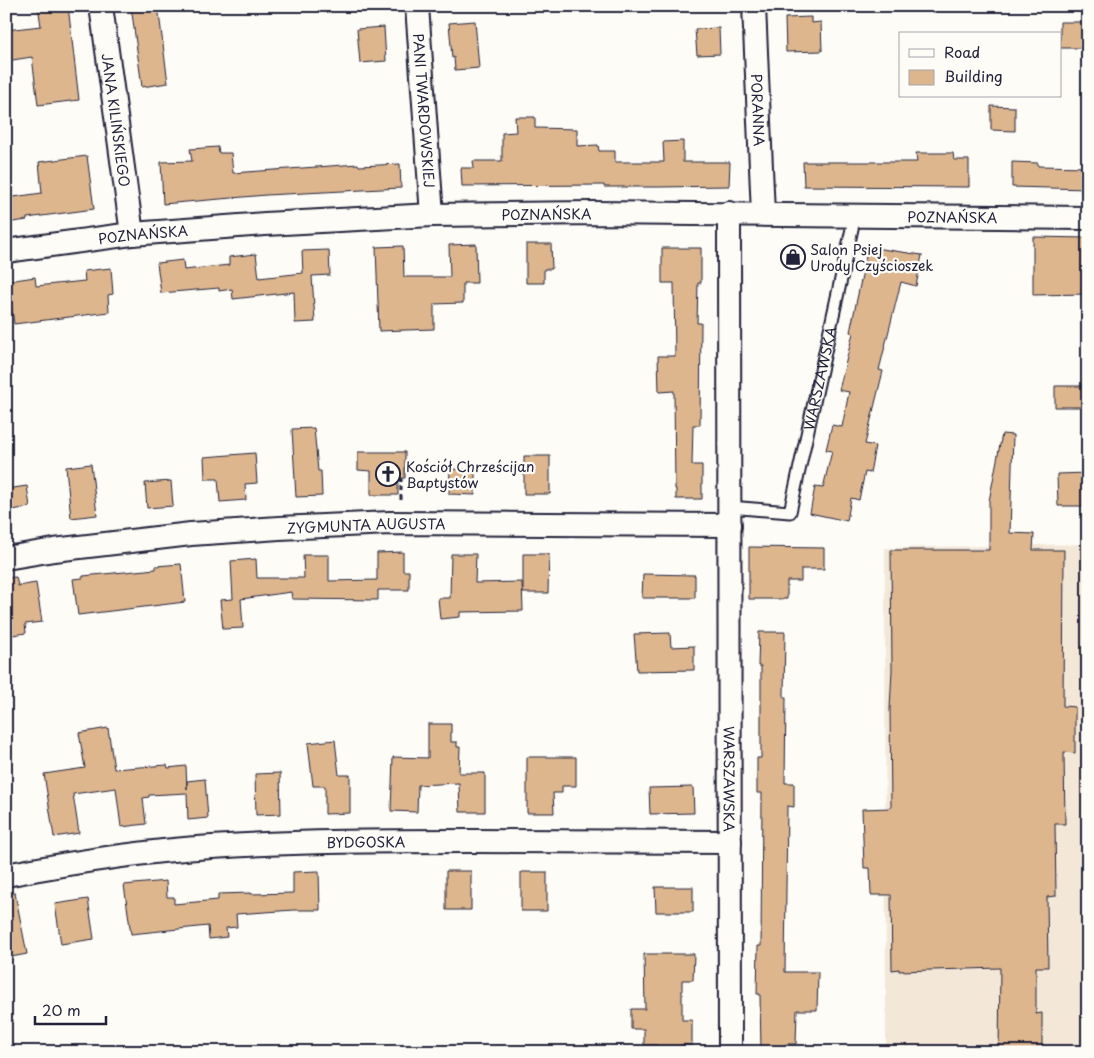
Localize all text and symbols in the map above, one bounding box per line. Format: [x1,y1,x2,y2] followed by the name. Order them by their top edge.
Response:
[899,32,1062,98] legend
[408,33,441,189] street label: PANI TWARDOWSKIEJ
[944,40,980,63] text: Road
[97,52,136,188] street label: JANA KILIŃSKIEGO
[944,64,1003,87] text: Building
[746,73,771,147] street label: PORANNA
[501,203,592,225] street label: POZNAŃSKA
[907,206,998,228] street label: POZNAŃSKA
[97,219,189,249] street label: POZNAŃSKA
[810,239,933,276] place label: Salon Psiej Urody Czyścioszek
[780,244,806,270] shop icon: Salon Psiej Urody Czyścioszek
[798,324,841,432] street label: WARSZAWSKA
[406,456,534,493] place label: Kościół Chrześcijan Baptystów
[375,461,401,487] church icon: Kościół Chrześcijan Baptystów
[286,512,446,538] street label: ZYGMUNTA AUGUSTA
[719,726,740,832] street label: WARSZAWSKA
[326,831,406,853] street label: BYDGOSKA
[35,993,106,1025] scale bar
[42,998,81,1021] text: 20 m

